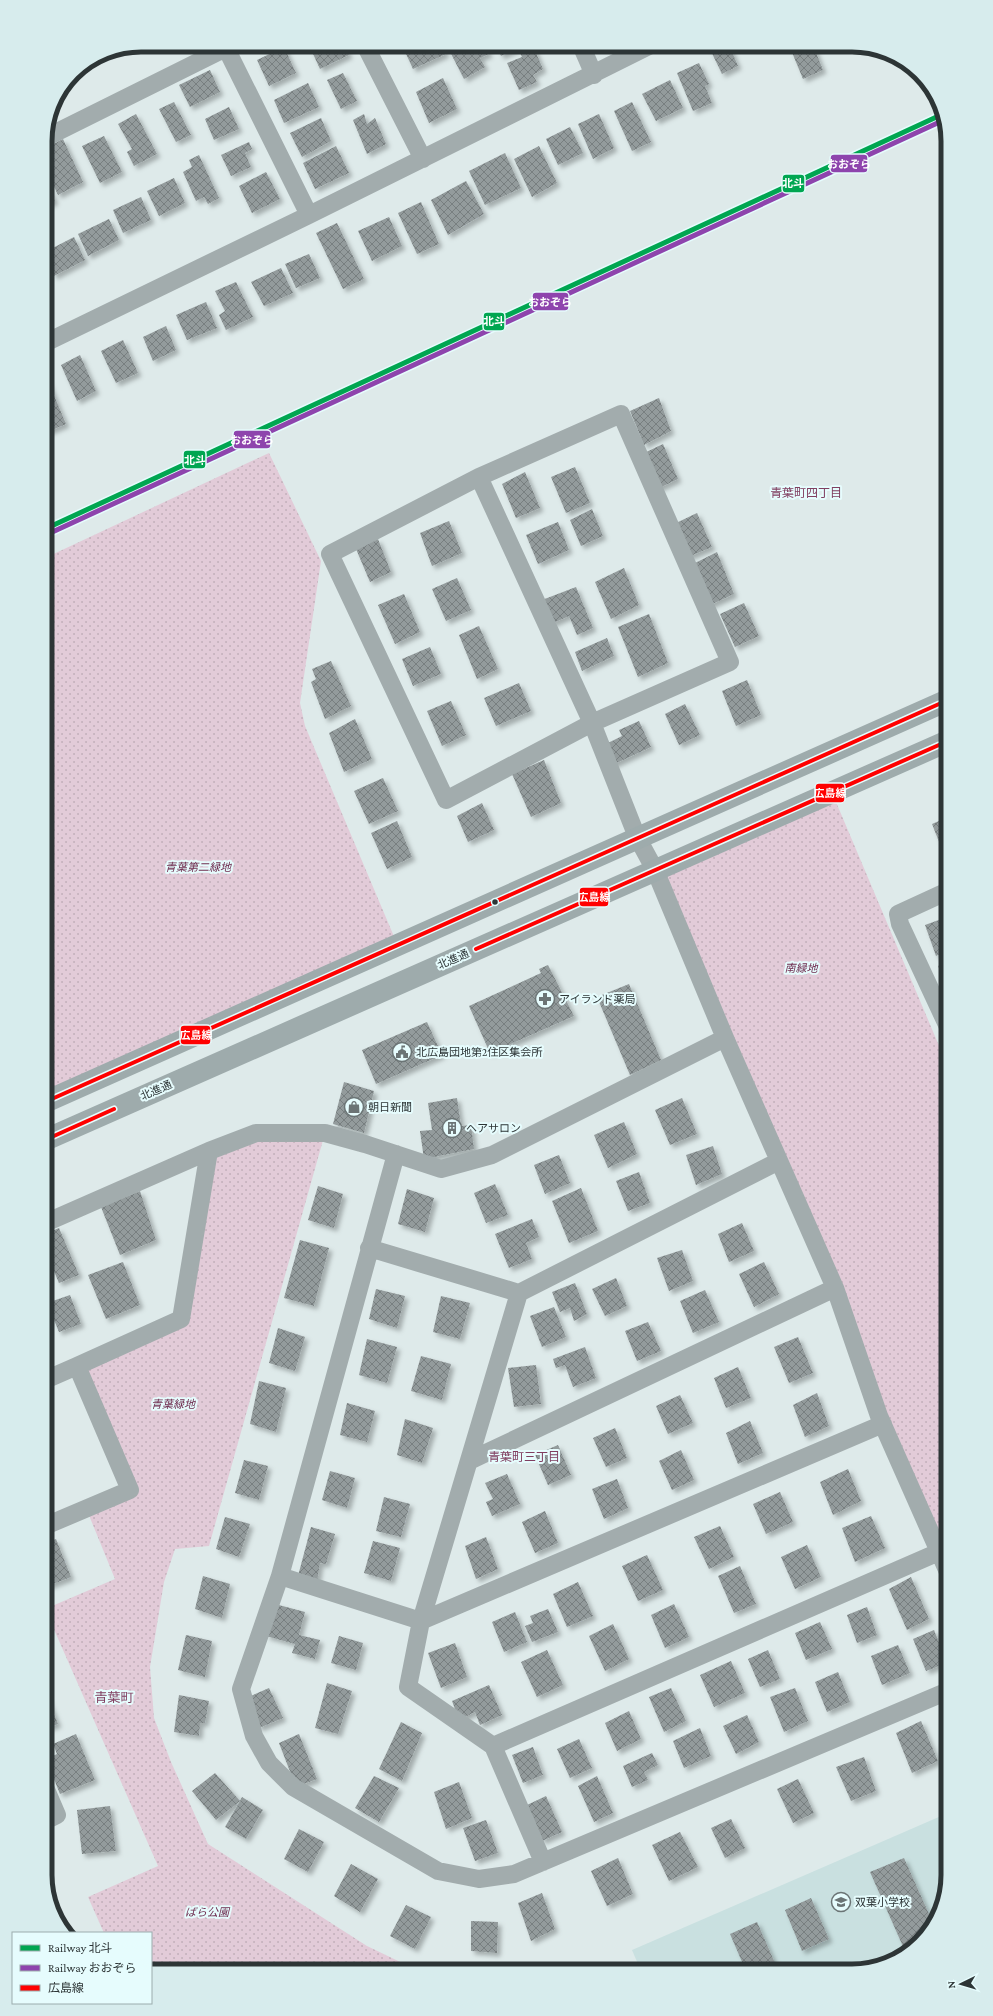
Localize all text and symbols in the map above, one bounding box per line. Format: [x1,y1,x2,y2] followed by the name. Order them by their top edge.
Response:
[830,154,868,173] line badge: おおぞら
[827,158,871,170] text: おおぞら
[782,174,805,193] line badge: 北斗
[782,177,804,189] text: 北斗
[532,292,569,311] line badge: おおぞら
[528,296,572,308] text: おおぞら
[483,312,505,331] line badge: 北斗
[483,315,505,327] text: 北斗
[233,430,271,449] line badge: おおぞら
[230,434,274,446] text: おおぞら
[183,450,206,469] line badge: 北斗
[184,454,206,466] text: 北斗
[770,486,842,500] district label: 青葉町四丁目
[815,783,845,803] line badge: 広島線
[814,787,847,799] text: 広島線
[165,861,232,873] park label: 青葉第二緑地
[579,887,609,907] line badge: 広島線
[578,891,611,903] text: 広島線
[490,897,500,907] unlabelled marker
[435,947,471,971] street label: 北進通
[785,962,818,974] park label: 南緑地
[534,988,556,1010] pharmacy icon: アイランド薬局
[559,993,635,1005] place label: アイランド薬局
[180,1025,211,1045] line badge: 広島線
[180,1029,213,1041] text: 広島線
[391,1041,413,1063] public building icon: 北広島団地第2住区集会所
[416,1046,543,1058] place label: 北広島団地第2住区集会所
[138,1078,174,1102] street label: 北進通
[343,1096,365,1118] shop icon: 朝日新聞
[368,1101,412,1113] place label: 朝日新聞
[441,1117,463,1139] building icon: ヘアサロン
[466,1122,521,1134] place label: ヘアサロン
[151,1398,196,1410] park label: 青葉緑地
[488,1450,560,1464] district label: 青葉町三丁目
[94,1690,134,1705] district label: 青葉町
[830,1891,852,1913] school or university icon: 双葉小学校
[855,1896,910,1908] place label: 双葉小学校
[185,1906,231,1918] park label: ばら公園
[12,1932,152,2004] legend
[48,1941,112,1955] text: Railway 北斗
[48,1961,136,1975] text: Railway おおぞら
[941,1964,981,2004] north arrow
[945,1980,957,1989] text: N
[48,1981,84,1995] text: 広島線

